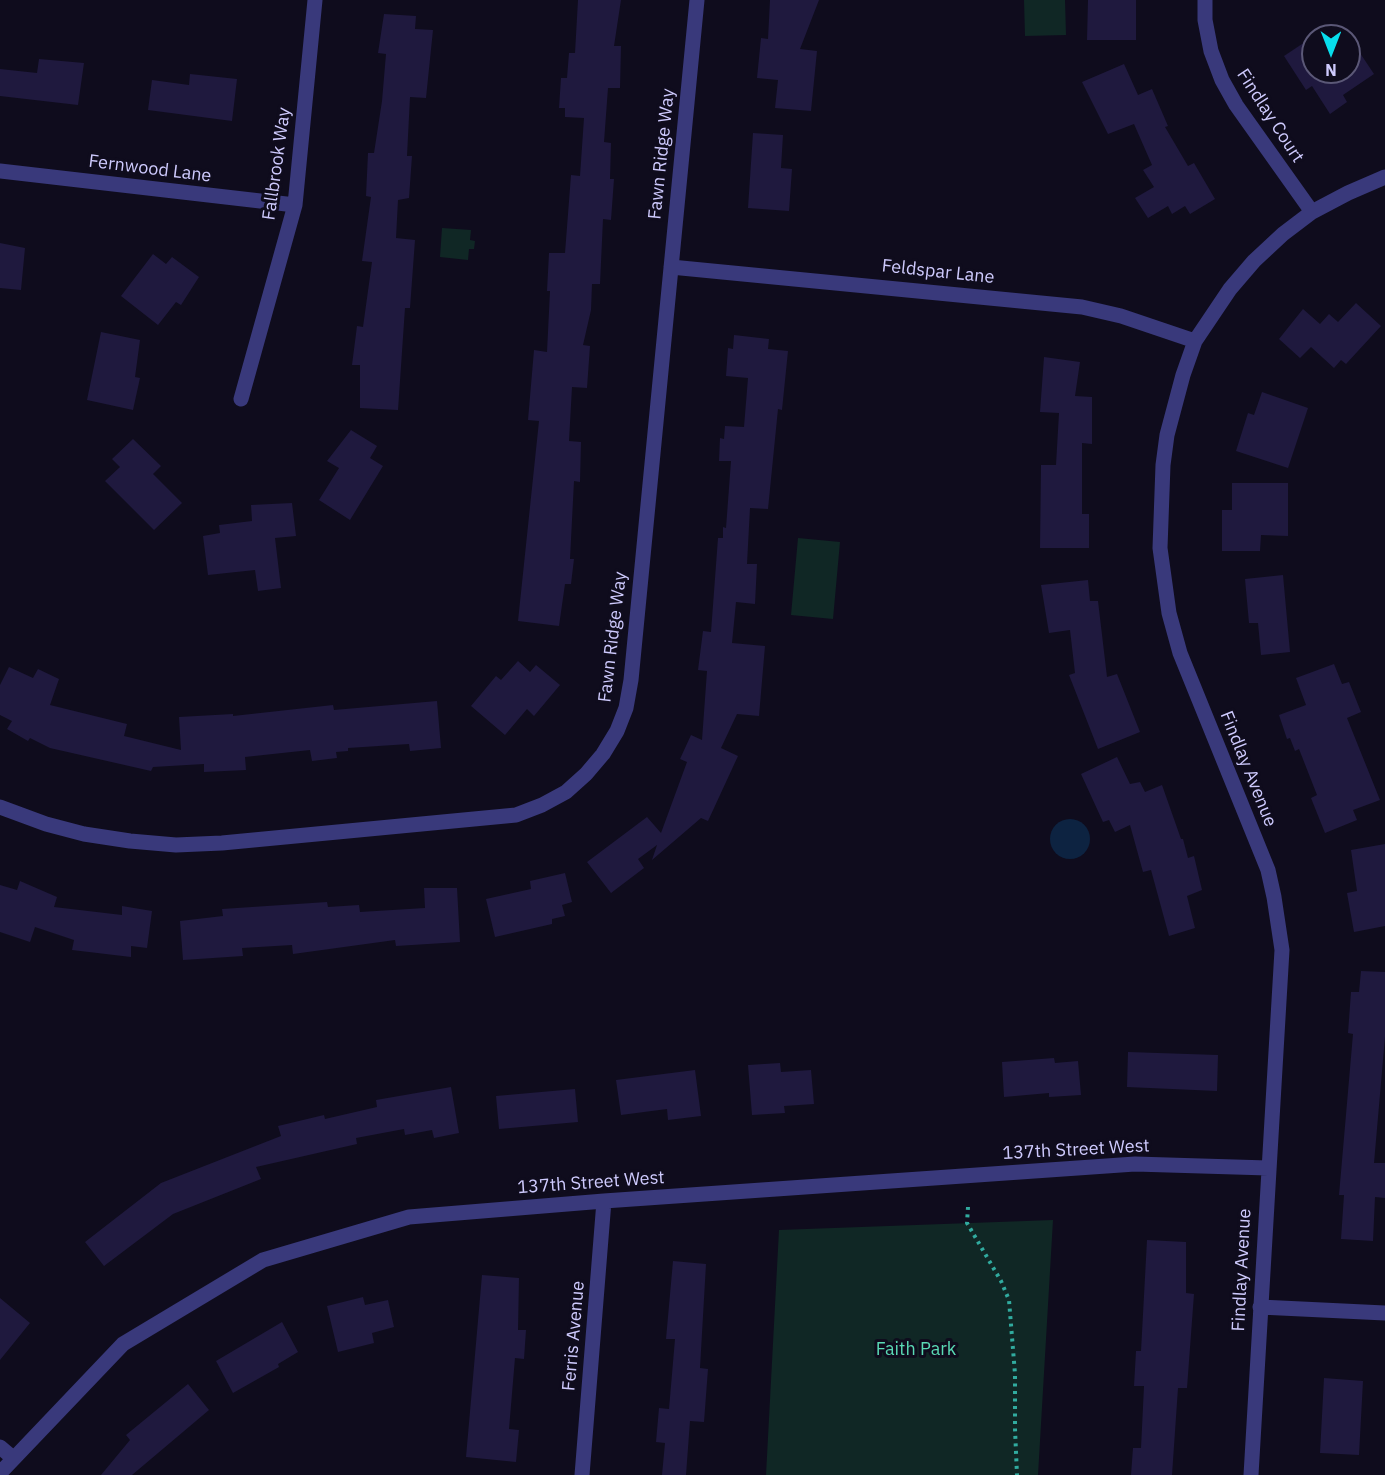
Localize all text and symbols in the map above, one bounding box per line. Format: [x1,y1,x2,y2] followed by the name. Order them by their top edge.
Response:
[1301,24,1361,84] north arrow
[1325,60,1337,80] text: N
[1232,65,1308,167] street label: Findlay Court
[644,87,680,221] street label: Fawn Ridge Way
[258,106,296,222] street label: Fallbrook Way
[87,151,213,187] street label: Fernwood Lane
[881,255,995,289] street label: Feldspar Lane
[594,570,632,704] street label: Fawn Ridge Way
[1215,708,1281,830] street label: Findlay Avenue
[1002,1135,1150,1165] street label: 137th Street West
[517,1167,665,1199] street label: 137th Street West
[1228,1208,1256,1332] street label: Findlay Avenue
[558,1280,590,1392] street label: Ferris Avenue
[876,1339,956,1361] park label: Faith Park

